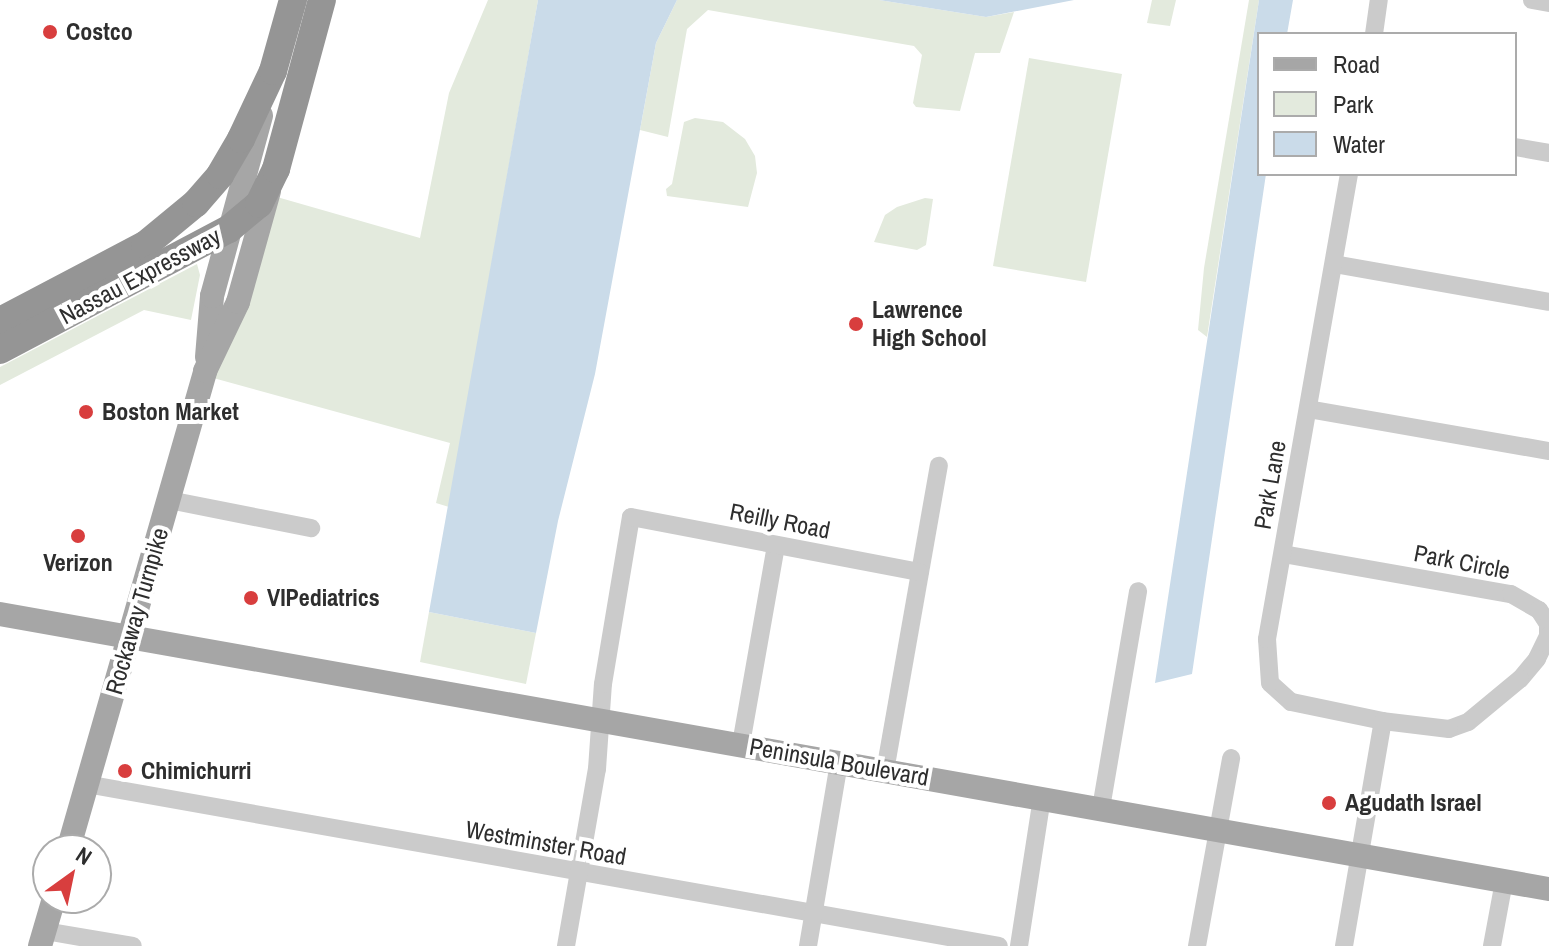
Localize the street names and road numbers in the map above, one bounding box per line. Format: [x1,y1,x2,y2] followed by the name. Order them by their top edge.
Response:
[55,221,225,331] street label: Nassau Expressway
[1248,438,1292,532] street label: Park Lane
[727,497,833,545] street label: Reilly Road
[99,524,175,698] street label: Rockaway Turnpike
[1411,539,1513,585] street label: Park Circle
[747,732,931,792] street label: Peninsula Boulevard
[463,815,629,871] street label: Westminster Road

